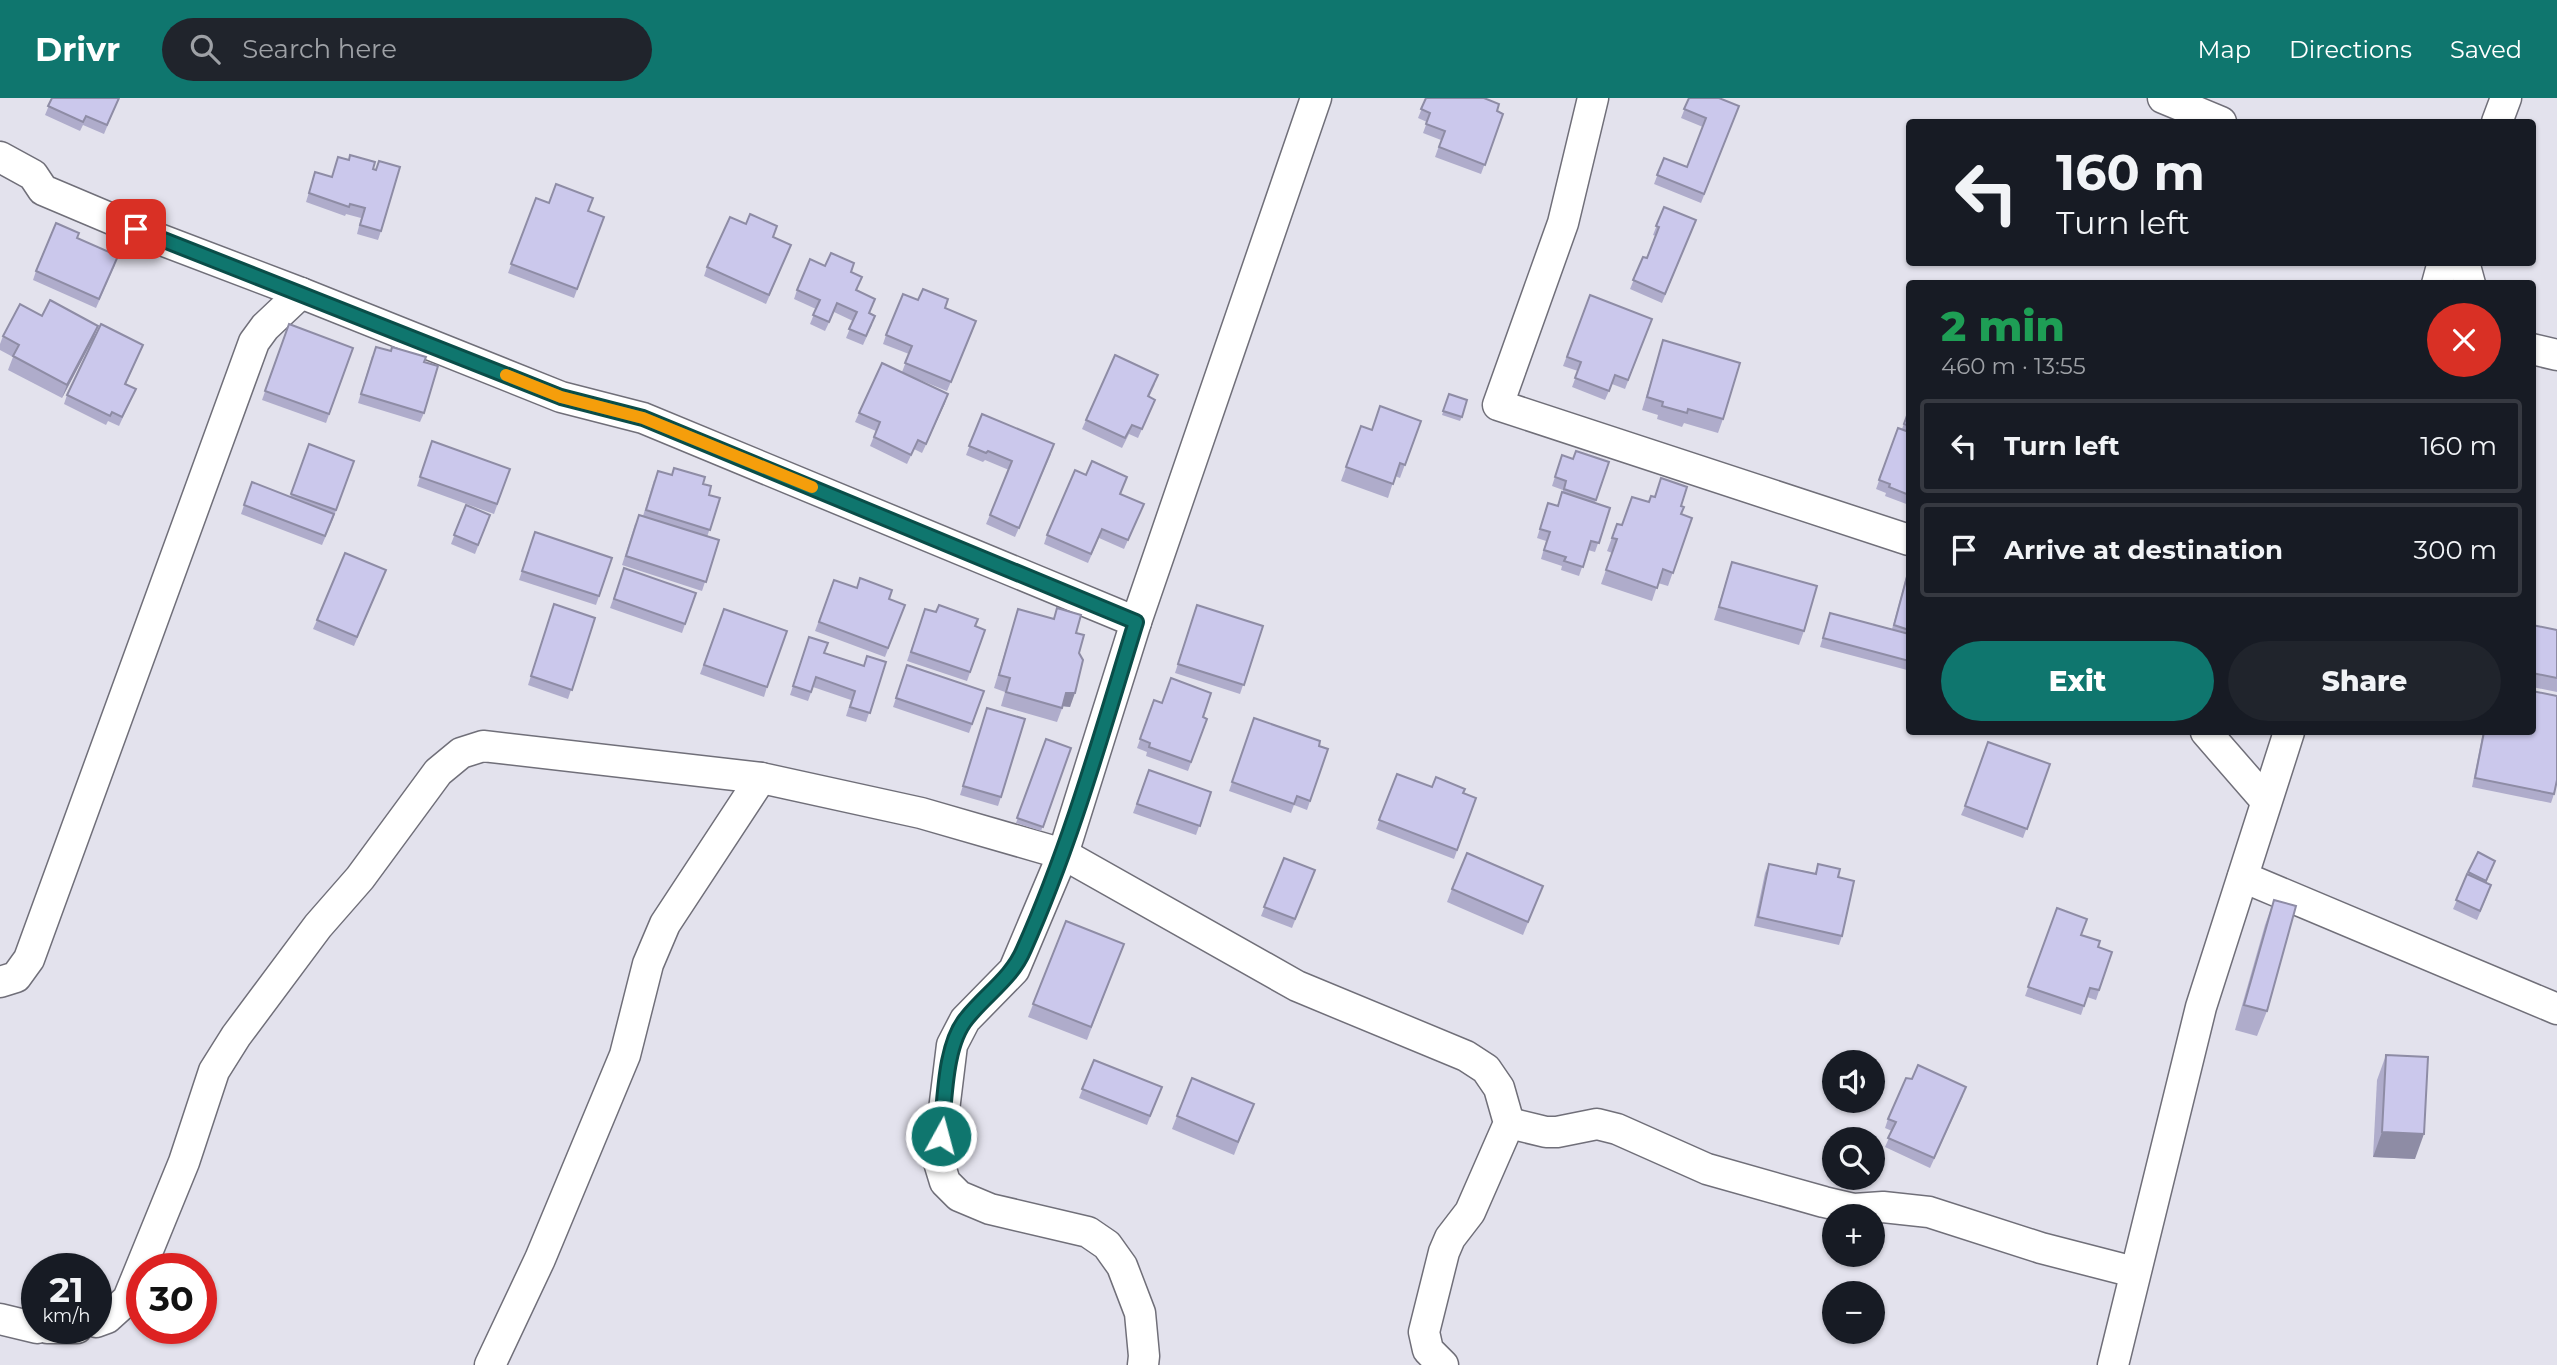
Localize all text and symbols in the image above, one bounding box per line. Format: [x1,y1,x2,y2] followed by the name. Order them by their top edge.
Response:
[162,18,652,81] search box
[35,29,120,69] text: Drivr
[186,30,224,68] icon: search
[242,33,397,65] text: Search here
[2198,35,2251,64] text: Map
[2289,35,2412,64] text: Directions
[2450,35,2522,64] text: Saved
[2056,143,2205,202] text: 160 m
[1941,147,2032,238] icon: left
[106,199,166,259] pin
[2056,203,2190,242] text: Turn left
[117,210,155,248] icon: arrive
[1941,300,2065,352] text: 2 min
[2427,303,2501,377] button: close
[1941,352,2086,380] text: 460 m · 13:55
[1945,427,1983,465] icon: left
[2004,430,2120,462] text: Turn left
[2420,430,2497,462] text: 160 m
[1945,531,1983,569] icon: arrive
[2004,534,2283,566] text: Arrive at destination
[2414,534,2497,566] text: 300 m
[1941,641,2214,721] button: Exit
[2228,641,2501,721] button: Share
[1822,1050,1885,1344] map controls
[1822,1050,1885,1113] button: sound
[904,1099,978,1173] position arrow
[1822,1127,1885,1190] button: search
[1822,1204,1885,1267] button: +
[126,1253,217,1344] speed limit sign: 30
[49,1268,84,1311] text: 21
[1822,1281,1885,1344] button: −
[42,1305,91,1327] text: km/h

